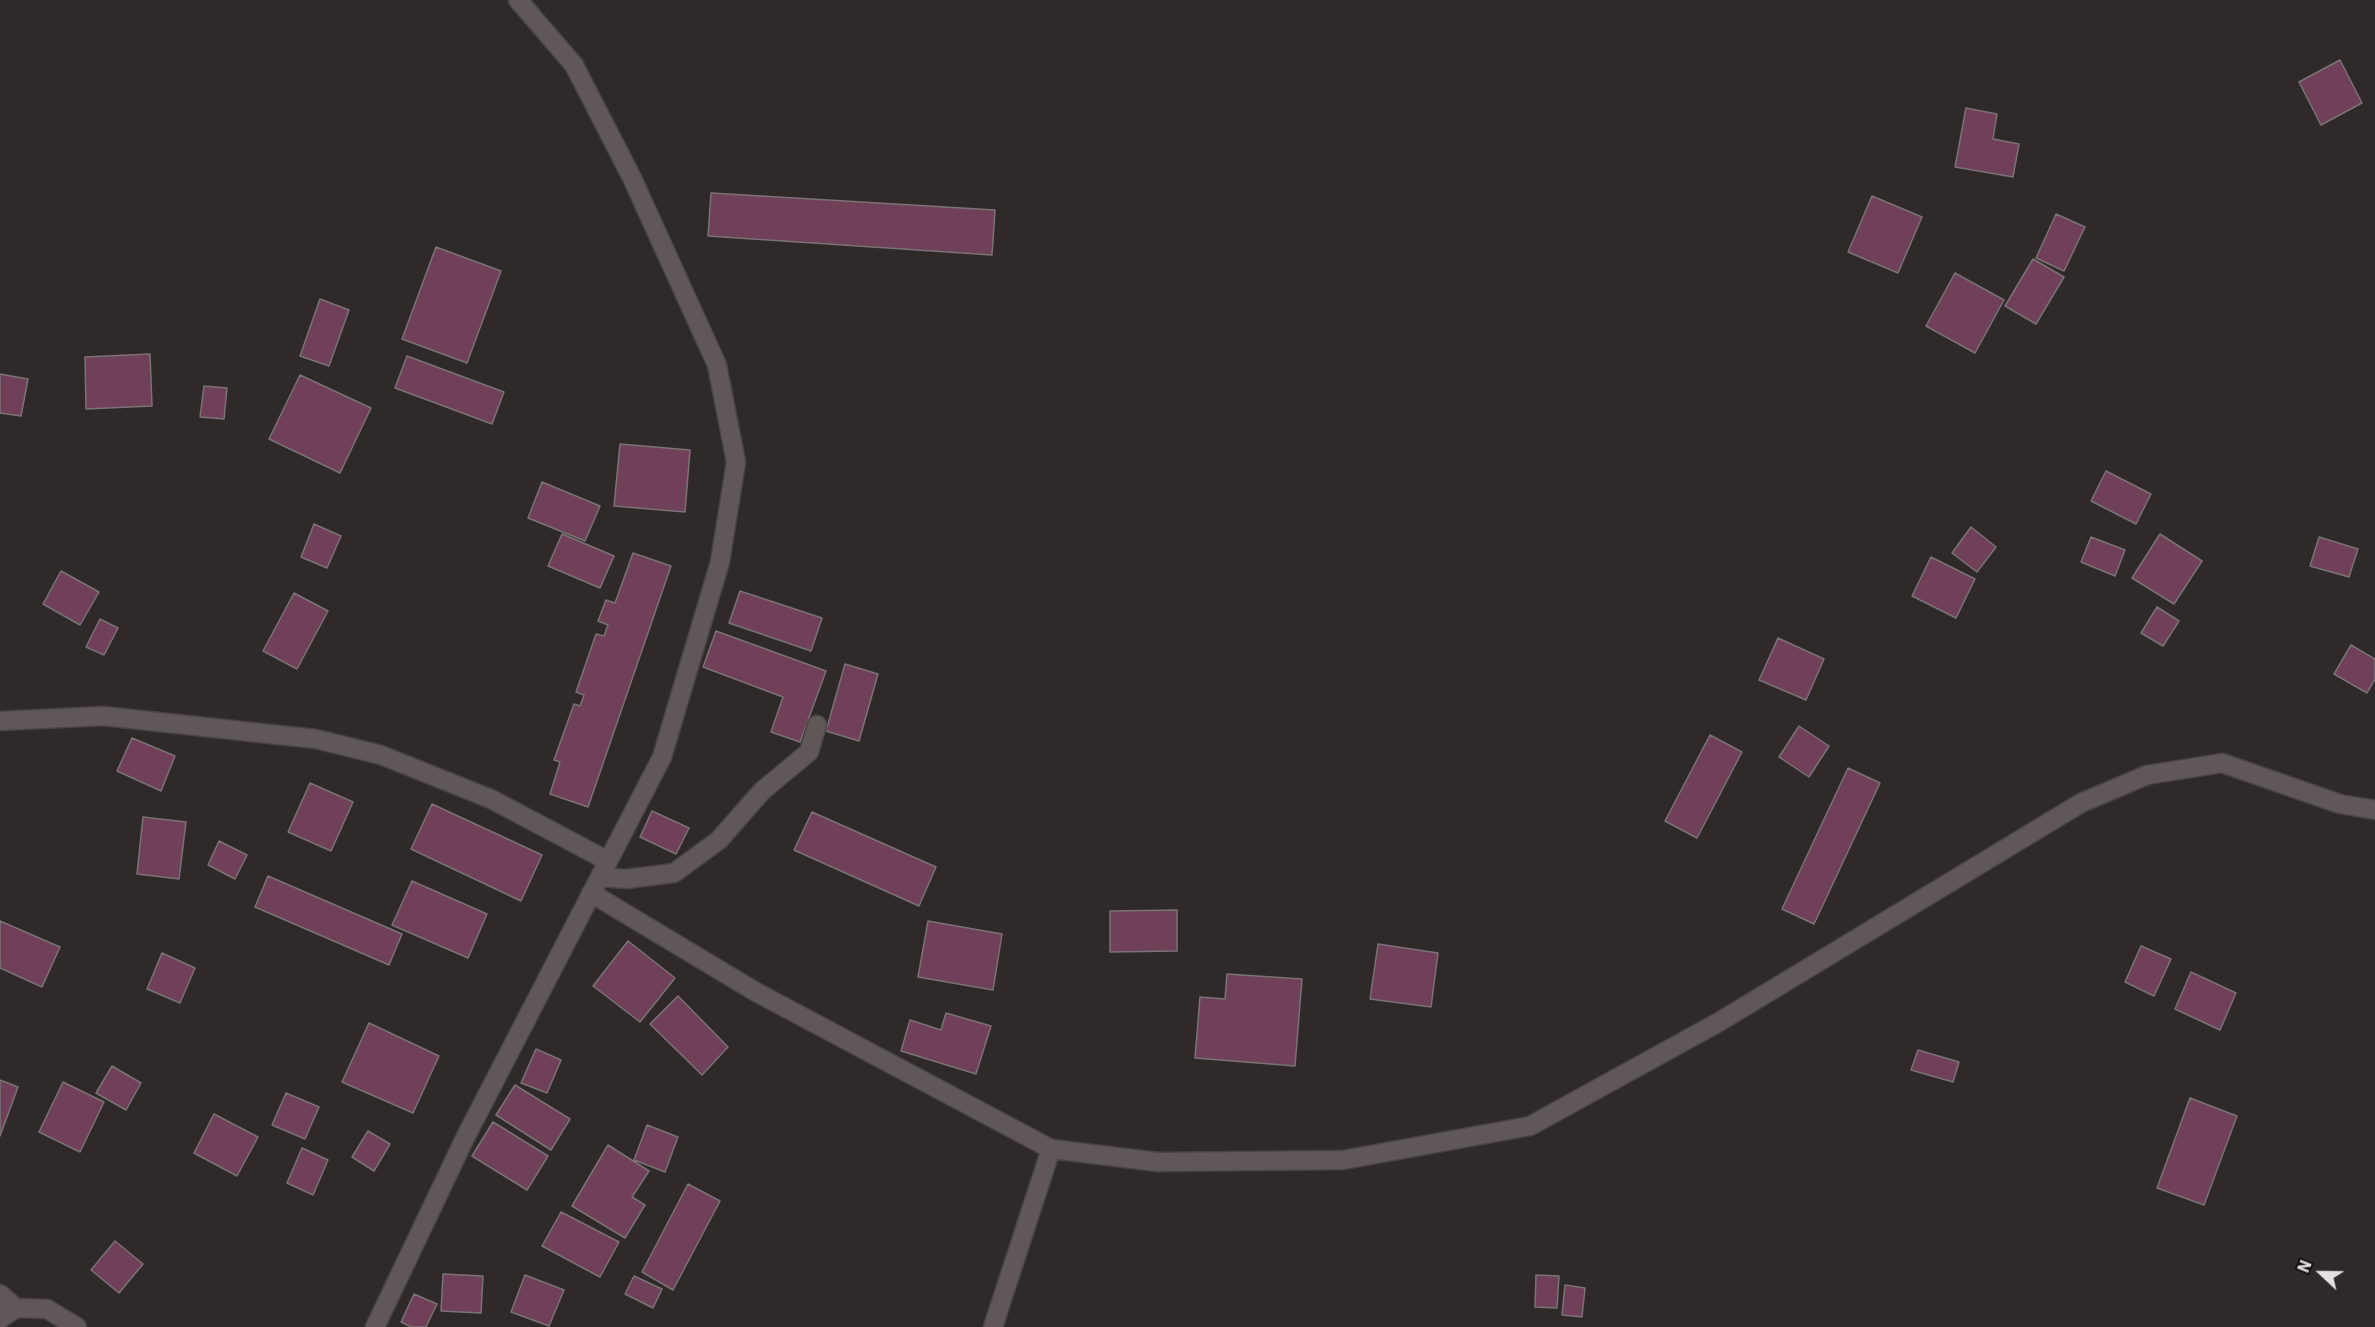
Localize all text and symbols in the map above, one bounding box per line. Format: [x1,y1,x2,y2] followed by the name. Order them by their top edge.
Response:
[2291,1243,2351,1303] north arrow
[2293,1257,2316,1275] text: N

